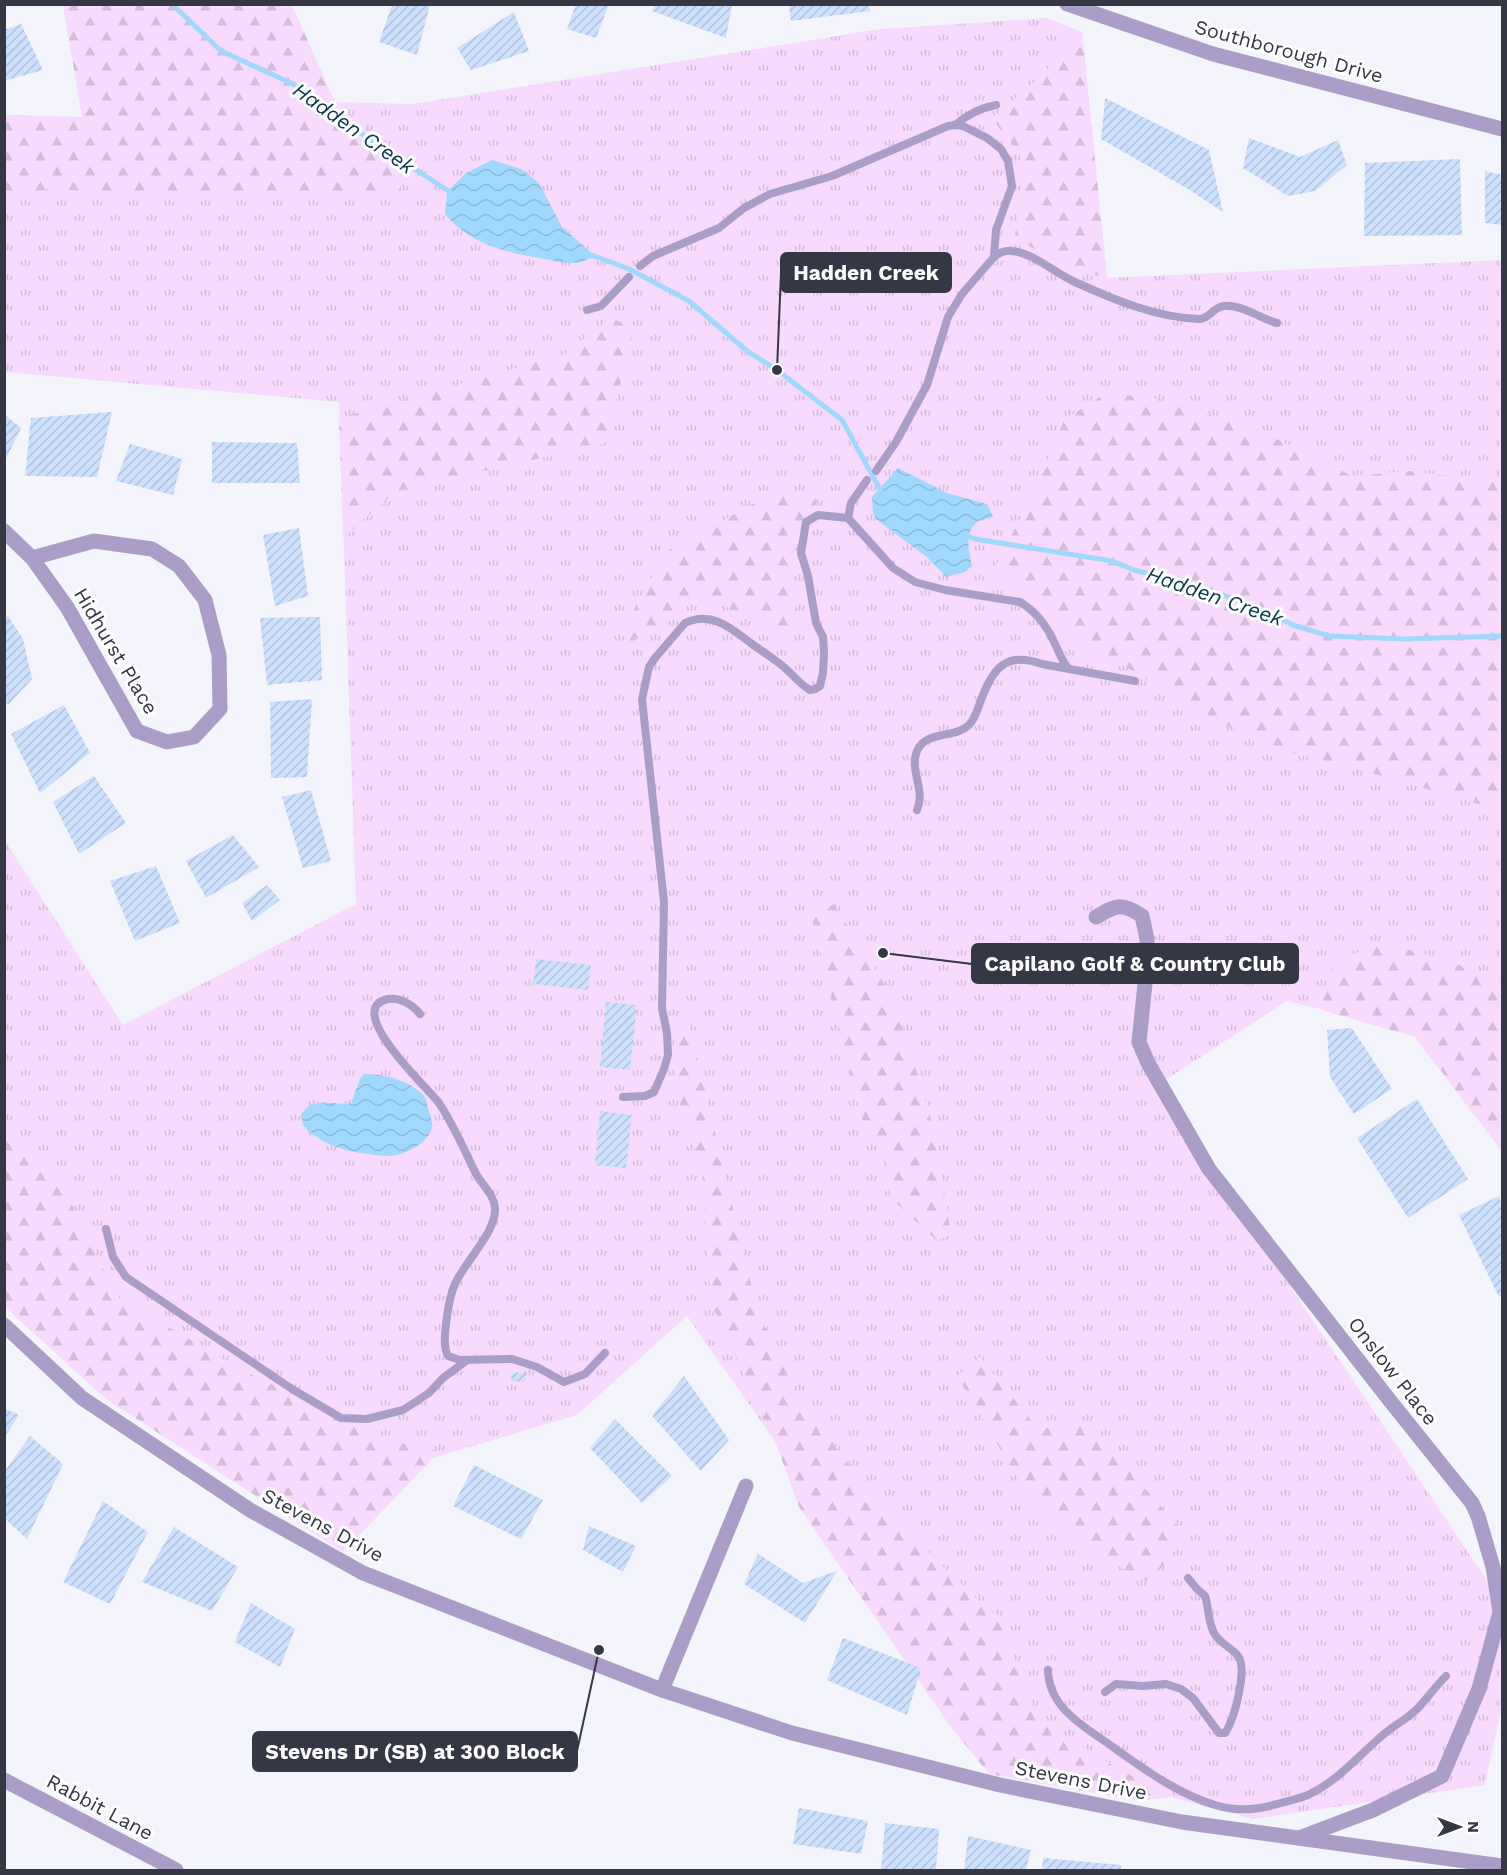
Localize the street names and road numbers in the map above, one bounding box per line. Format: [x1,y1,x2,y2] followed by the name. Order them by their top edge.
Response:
[1192,14,1386,88] street label: Southborough Drive
[69,583,163,719] street label: Hidhurst Place
[1343,1312,1443,1430] street label: Onslow Place
[258,1483,388,1567] street label: Stevens Drive
[1013,1755,1149,1805] street label: Stevens Drive
[43,1769,157,1845] street label: Rabbit Lane

